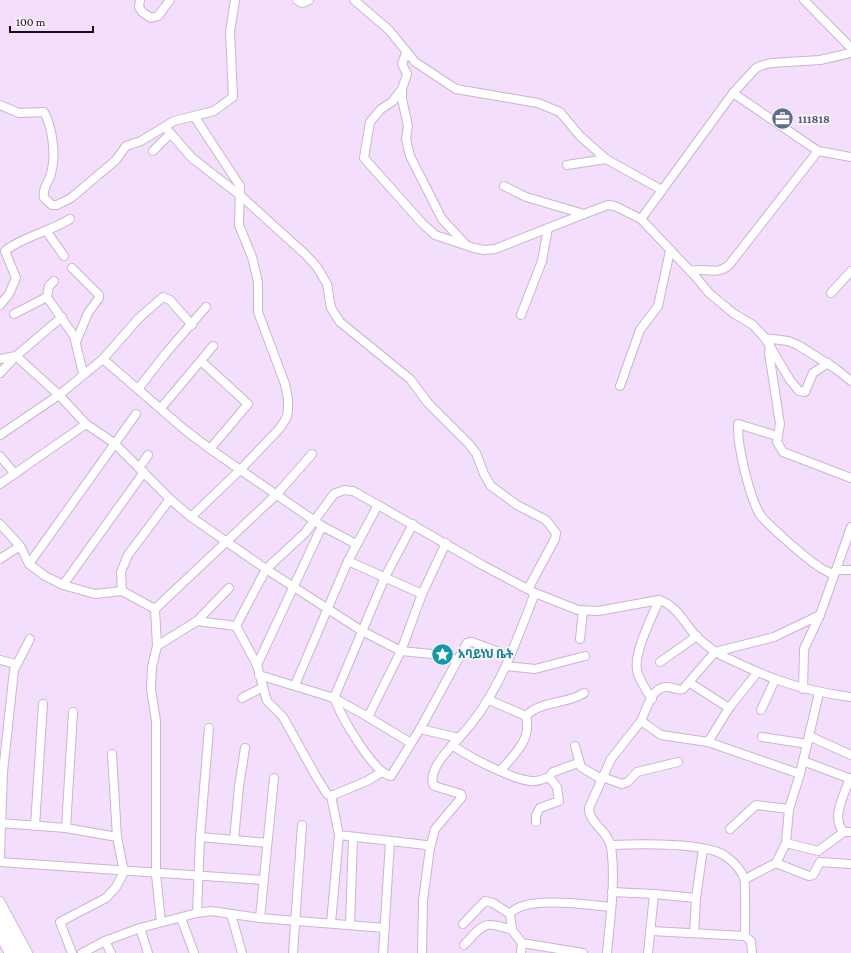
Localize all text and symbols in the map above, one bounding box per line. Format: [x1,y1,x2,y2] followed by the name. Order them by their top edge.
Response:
[10,8,93,34] scale bar
[16,15,46,29] text: 100 m
[769,106,795,132] office icon: 111818
[798,112,830,126] place label: 111818
[430,641,456,667] place icon: አባይነህ ቤት
[458,647,514,661] place label: አባይነህ ቤት

